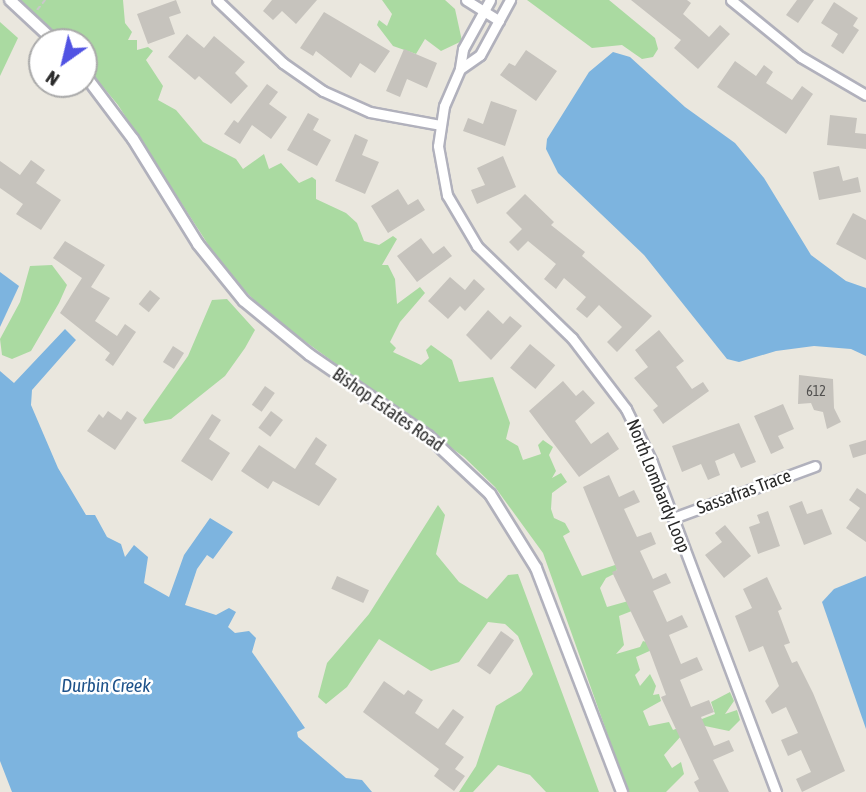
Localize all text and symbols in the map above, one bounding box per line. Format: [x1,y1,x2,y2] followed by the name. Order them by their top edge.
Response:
[28,28,98,98] north arrow
[42,66,63,91] text: N
[328,364,448,456] street label: Bishop Estates Road
[806,383,826,399] house number: 612
[621,416,695,556] street label: North Lombardy Loop
[694,465,794,519] street label: Sassafras Trace
[61,675,151,697] water label: Durbin Creek

